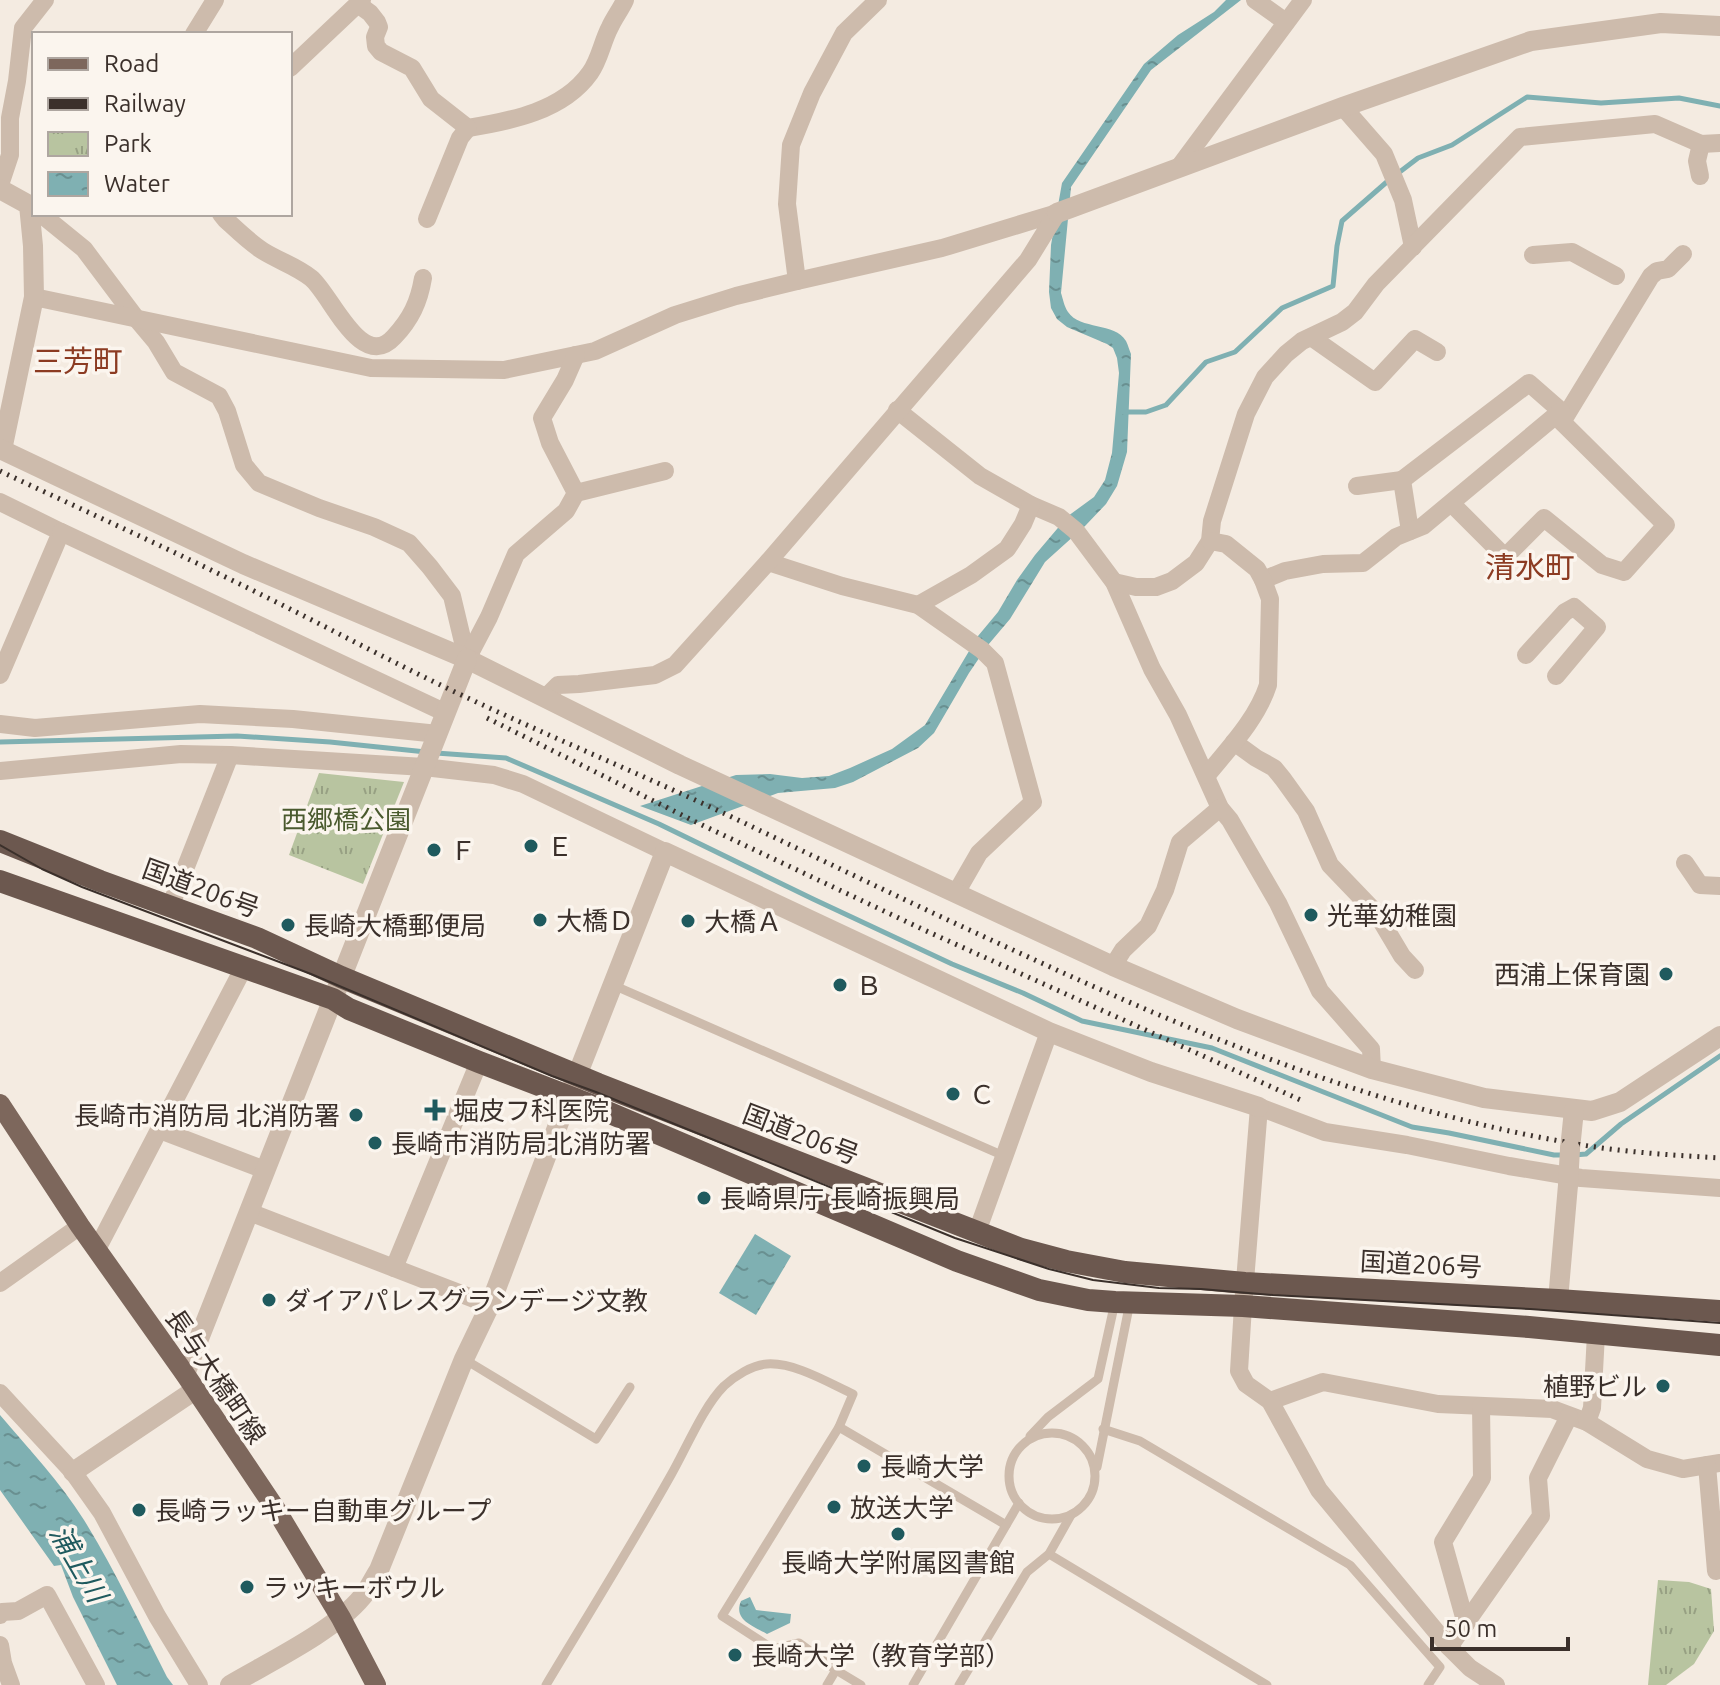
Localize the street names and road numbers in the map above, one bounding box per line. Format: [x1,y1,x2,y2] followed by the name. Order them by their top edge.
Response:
[139,854,263,922] street label: 国道206号
[739,1099,863,1169] street label: 国道206号
[1359,1246,1483,1282] street label: 国道206号
[160,1303,272,1449] street label: 長与大橋町線

